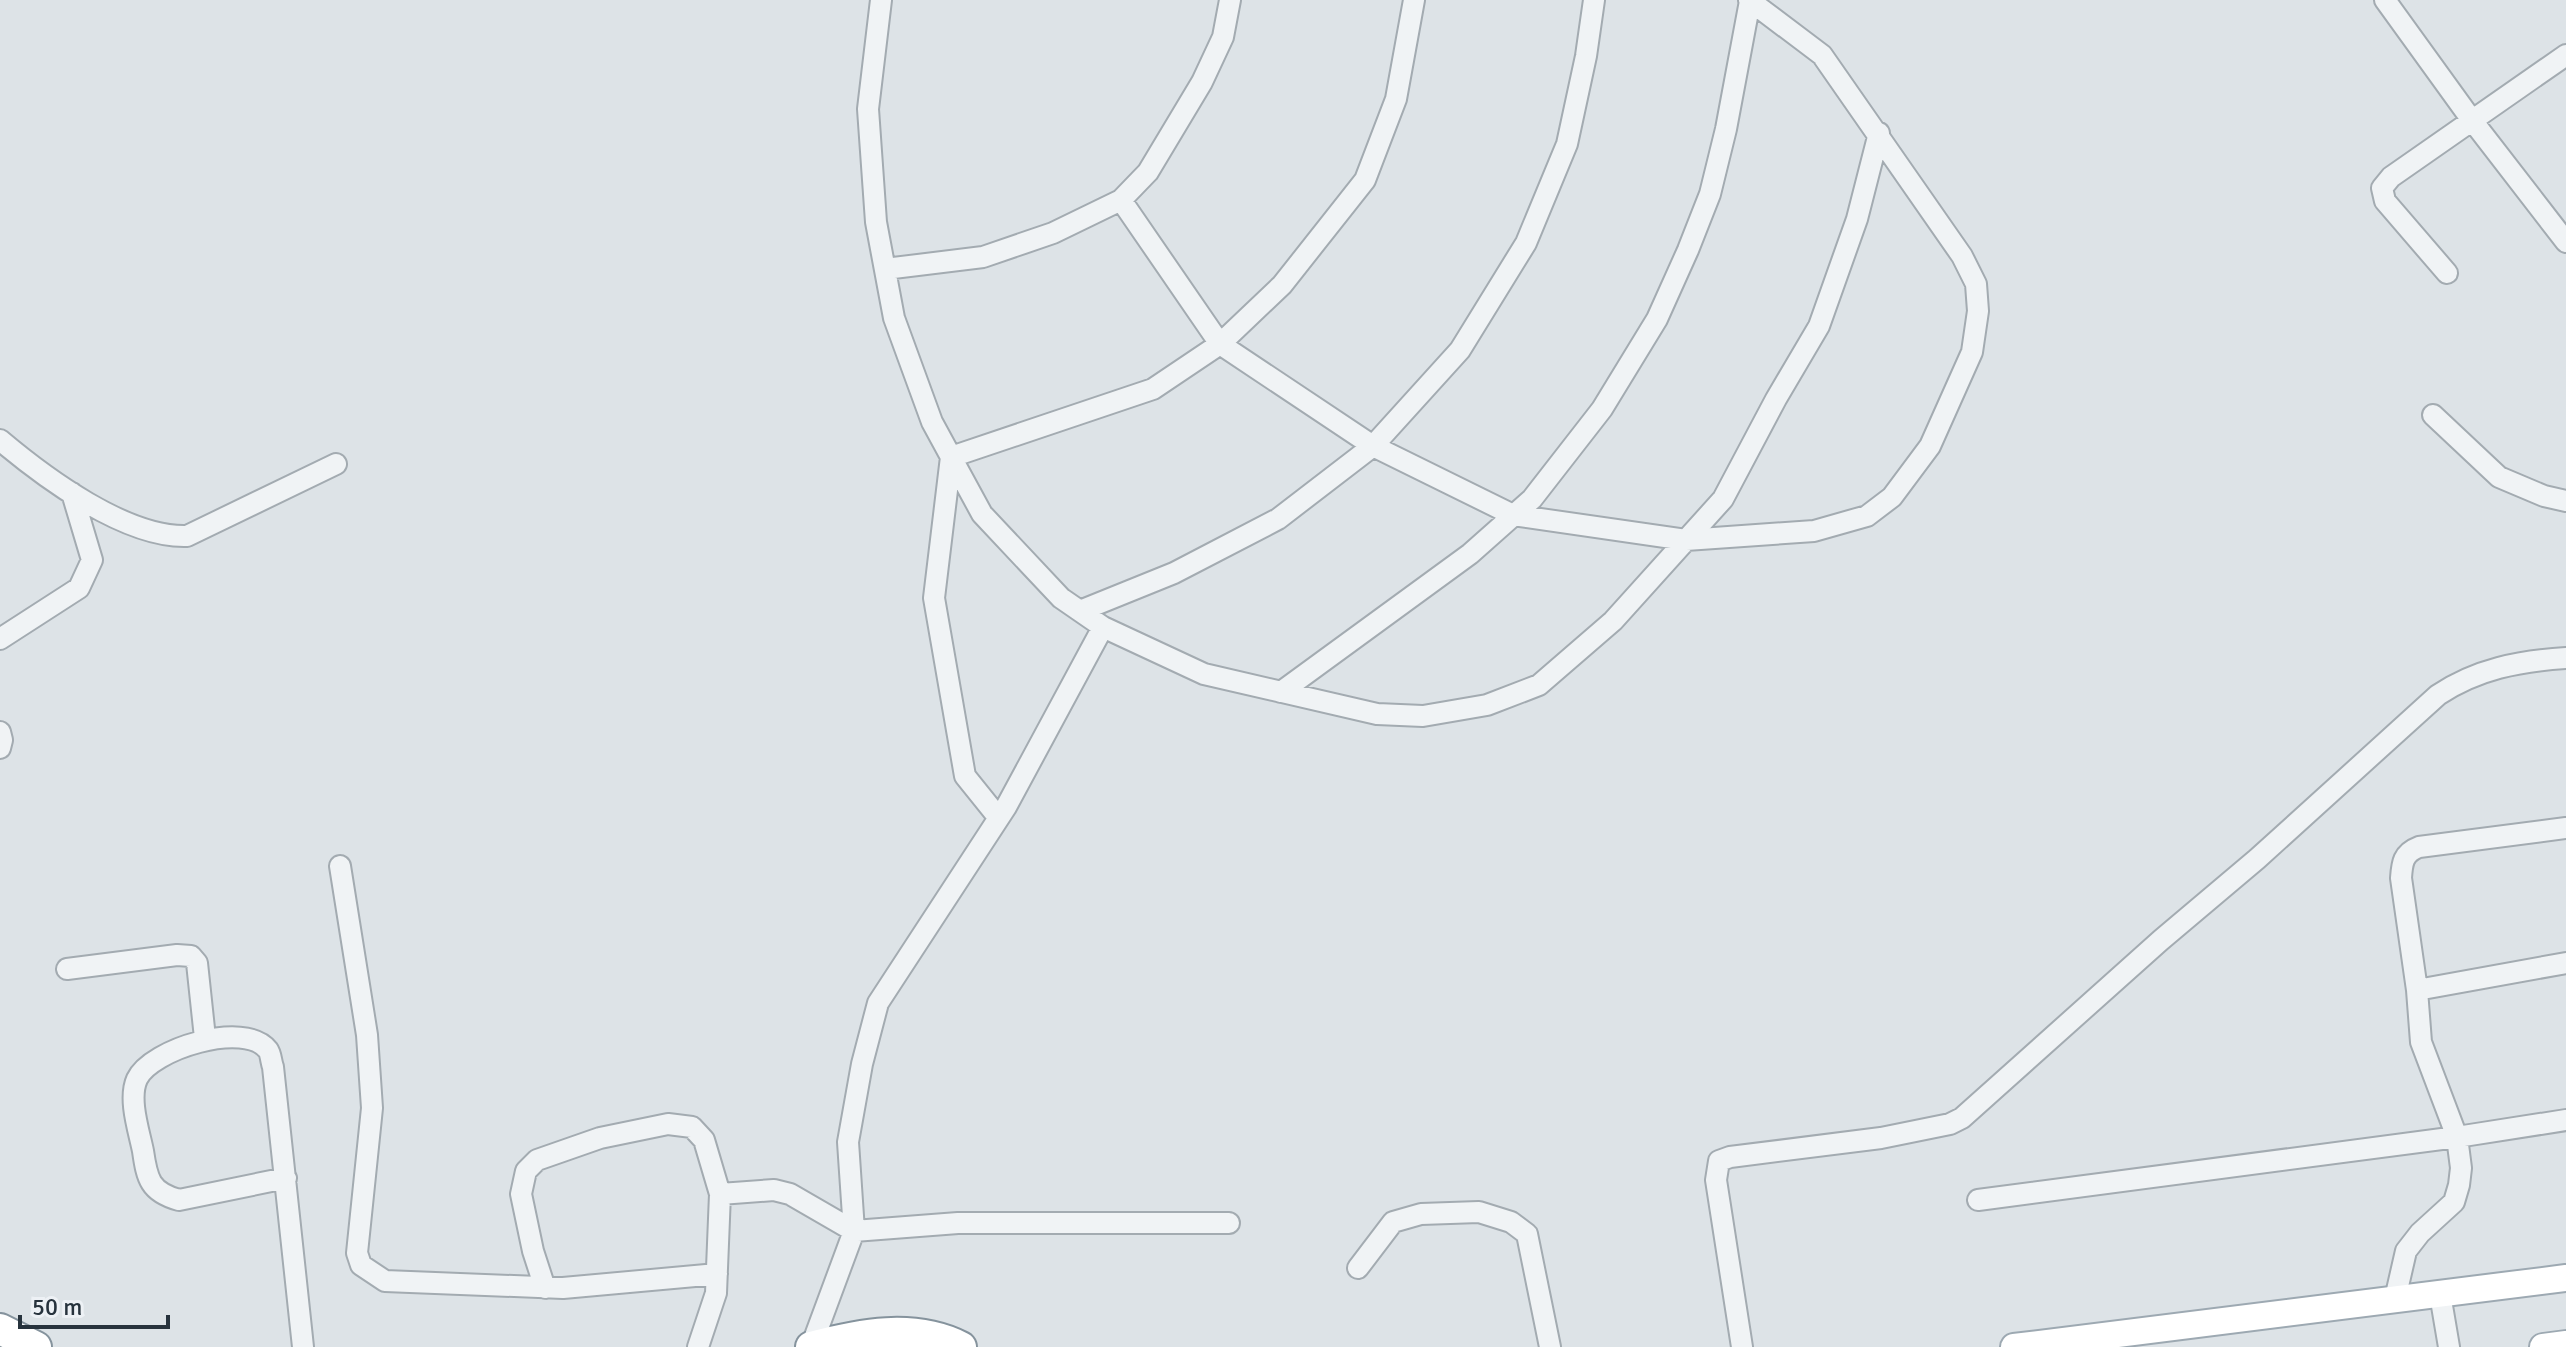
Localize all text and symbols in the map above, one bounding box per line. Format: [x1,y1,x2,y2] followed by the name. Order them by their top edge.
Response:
[20,1279,168,1329] scale bar
[32,1292,82,1322] text: 50 m

